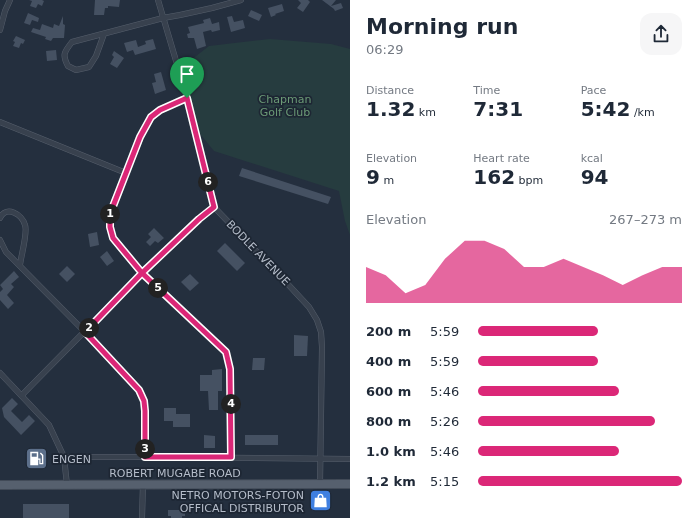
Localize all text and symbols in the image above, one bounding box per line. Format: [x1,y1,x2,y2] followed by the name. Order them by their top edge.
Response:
[640,13,682,55] button: share
[366,14,518,39] text: Morning run
[366,42,403,57] text: 06:29
[170,57,204,98] pin
[176,63,198,85] icon: arrive
[366,84,414,97] text: Distance
[473,84,500,97] text: Time
[581,84,606,97] text: Pace
[259,93,311,119] park label: Chapman Golf Club
[366,97,415,121] text: 1.32
[473,97,523,121] text: 7:31
[581,97,630,121] text: 5:42
[415,106,436,119] text: km
[630,106,655,119] text: /km
[366,152,417,165] text: Elevation
[473,152,530,165] text: Heart rate
[581,152,603,165] text: kcal
[366,165,380,189] text: 9
[473,165,515,189] text: 162
[581,165,609,189] text: 94
[198,172,218,192] pin: 6
[380,174,394,187] text: m
[515,174,543,187] text: bpm
[204,175,212,188] text: 6
[100,204,120,224] pin: 1
[106,207,114,220] text: 1
[366,212,426,227] text: Elevation
[609,212,682,227] text: 267–273 m
[224,218,292,288] street label: BODLE AVENUE
[148,278,168,298] pin: 5
[154,281,162,294] text: 5
[79,318,99,338] pin: 2
[85,321,93,334] text: 2
[366,324,411,339] text: 200 m
[430,324,459,339] text: 5:59
[366,354,411,369] text: 400 m
[430,354,459,369] text: 5:59
[366,384,411,399] text: 600 m
[430,384,459,399] text: 5:46
[221,394,241,414] pin: 4
[227,397,235,410] text: 4
[366,414,411,429] text: 800 m
[430,414,459,429] text: 5:26
[135,439,155,459] pin: 3
[141,442,149,455] text: 3
[366,444,416,459] text: 1.0 km
[430,444,459,459] text: 5:46
[24,446,50,472] fuel station icon: ENGEN
[52,453,91,466] place label: ENGEN
[109,467,241,480] street label: ROBERT MUGABE ROAD
[366,474,416,489] text: 1.2 km
[430,474,459,489] text: 5:15
[307,488,333,514] shop icon: NETRO MOTORS-FOTON OFFICAL DISTRIBUTOR
[172,489,304,515] place label: NETRO MOTORS-FOTON OFFICAL DISTRIBUTOR

